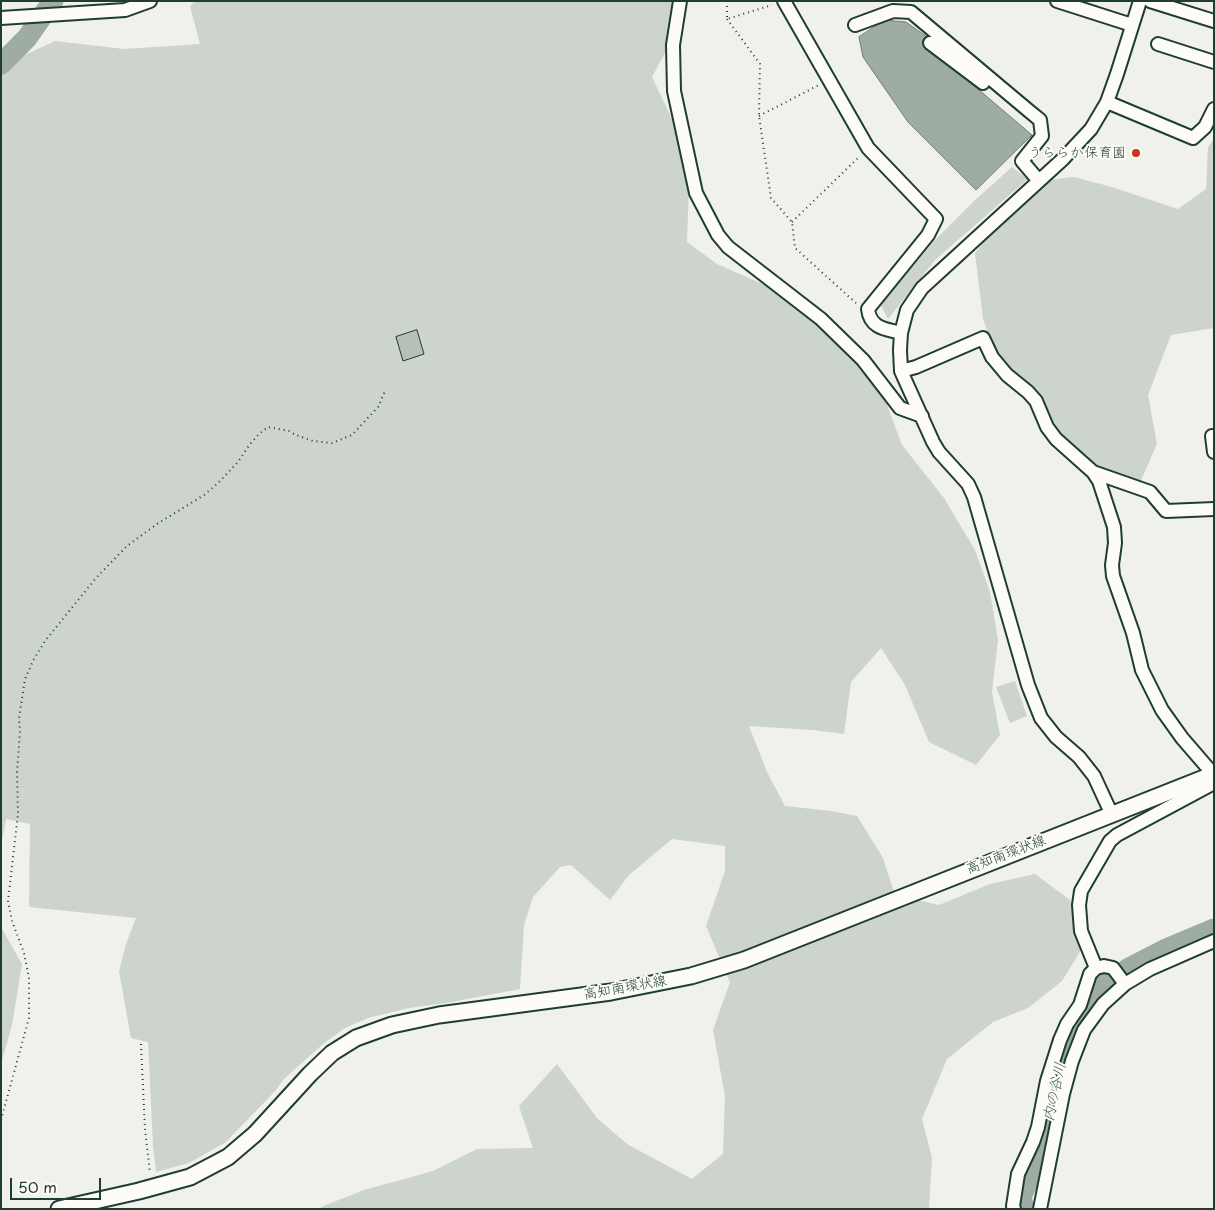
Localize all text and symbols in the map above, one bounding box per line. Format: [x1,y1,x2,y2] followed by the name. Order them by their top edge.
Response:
[1028,145,1126,161] place label: うららか保育園
[1130,147,1142,159] marker: うららか保育園
[964,832,1048,878] street label: 高知南環状線
[582,972,668,1004] street label: 高知南環状線
[1040,1061,1070,1123] water label: 内の谷川
[12,1168,104,1200] scale bar
[18,1175,57,1198] text: 50 m

